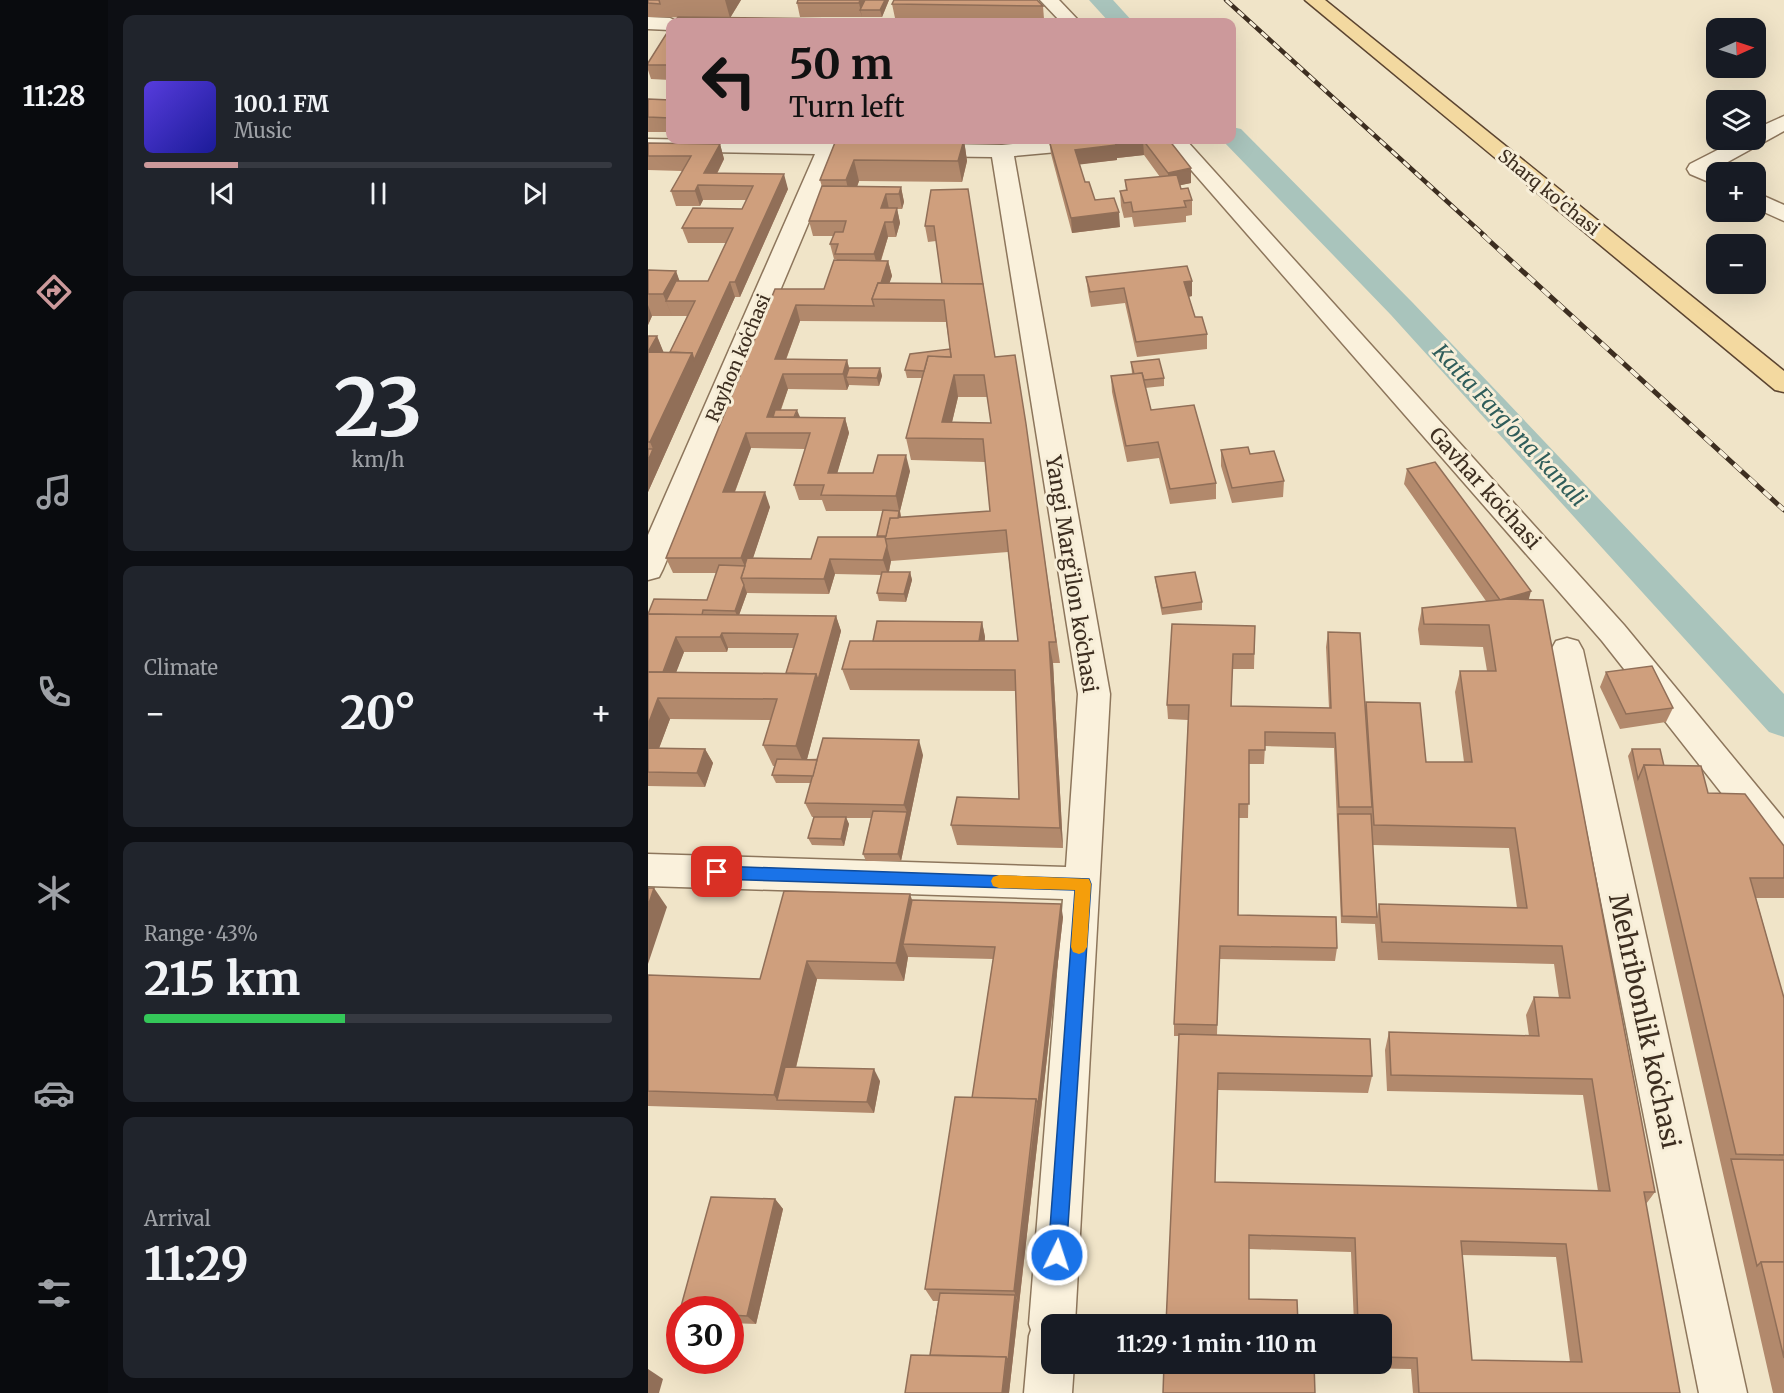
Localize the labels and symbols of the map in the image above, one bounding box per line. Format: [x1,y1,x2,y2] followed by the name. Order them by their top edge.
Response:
[1706,18,1766,78] north arrow
[1494,144,1605,240] street label: Sharq ko'chasi
[701,290,775,426] street label: Rayhon koʻchasi
[1427,337,1593,512] water label: Katta Farg'ona kanali
[1423,421,1547,555] street label: Gavhar koʻchasi
[1040,452,1104,695] street label: Yangi Margʻilon koʻchasi
[691,846,742,897] pin
[1602,891,1688,1151] street label: Mehribonlik koʻchasi
[1025,1223,1089,1287] position arrow
[666,1296,744,1374] speed limit sign: 30

